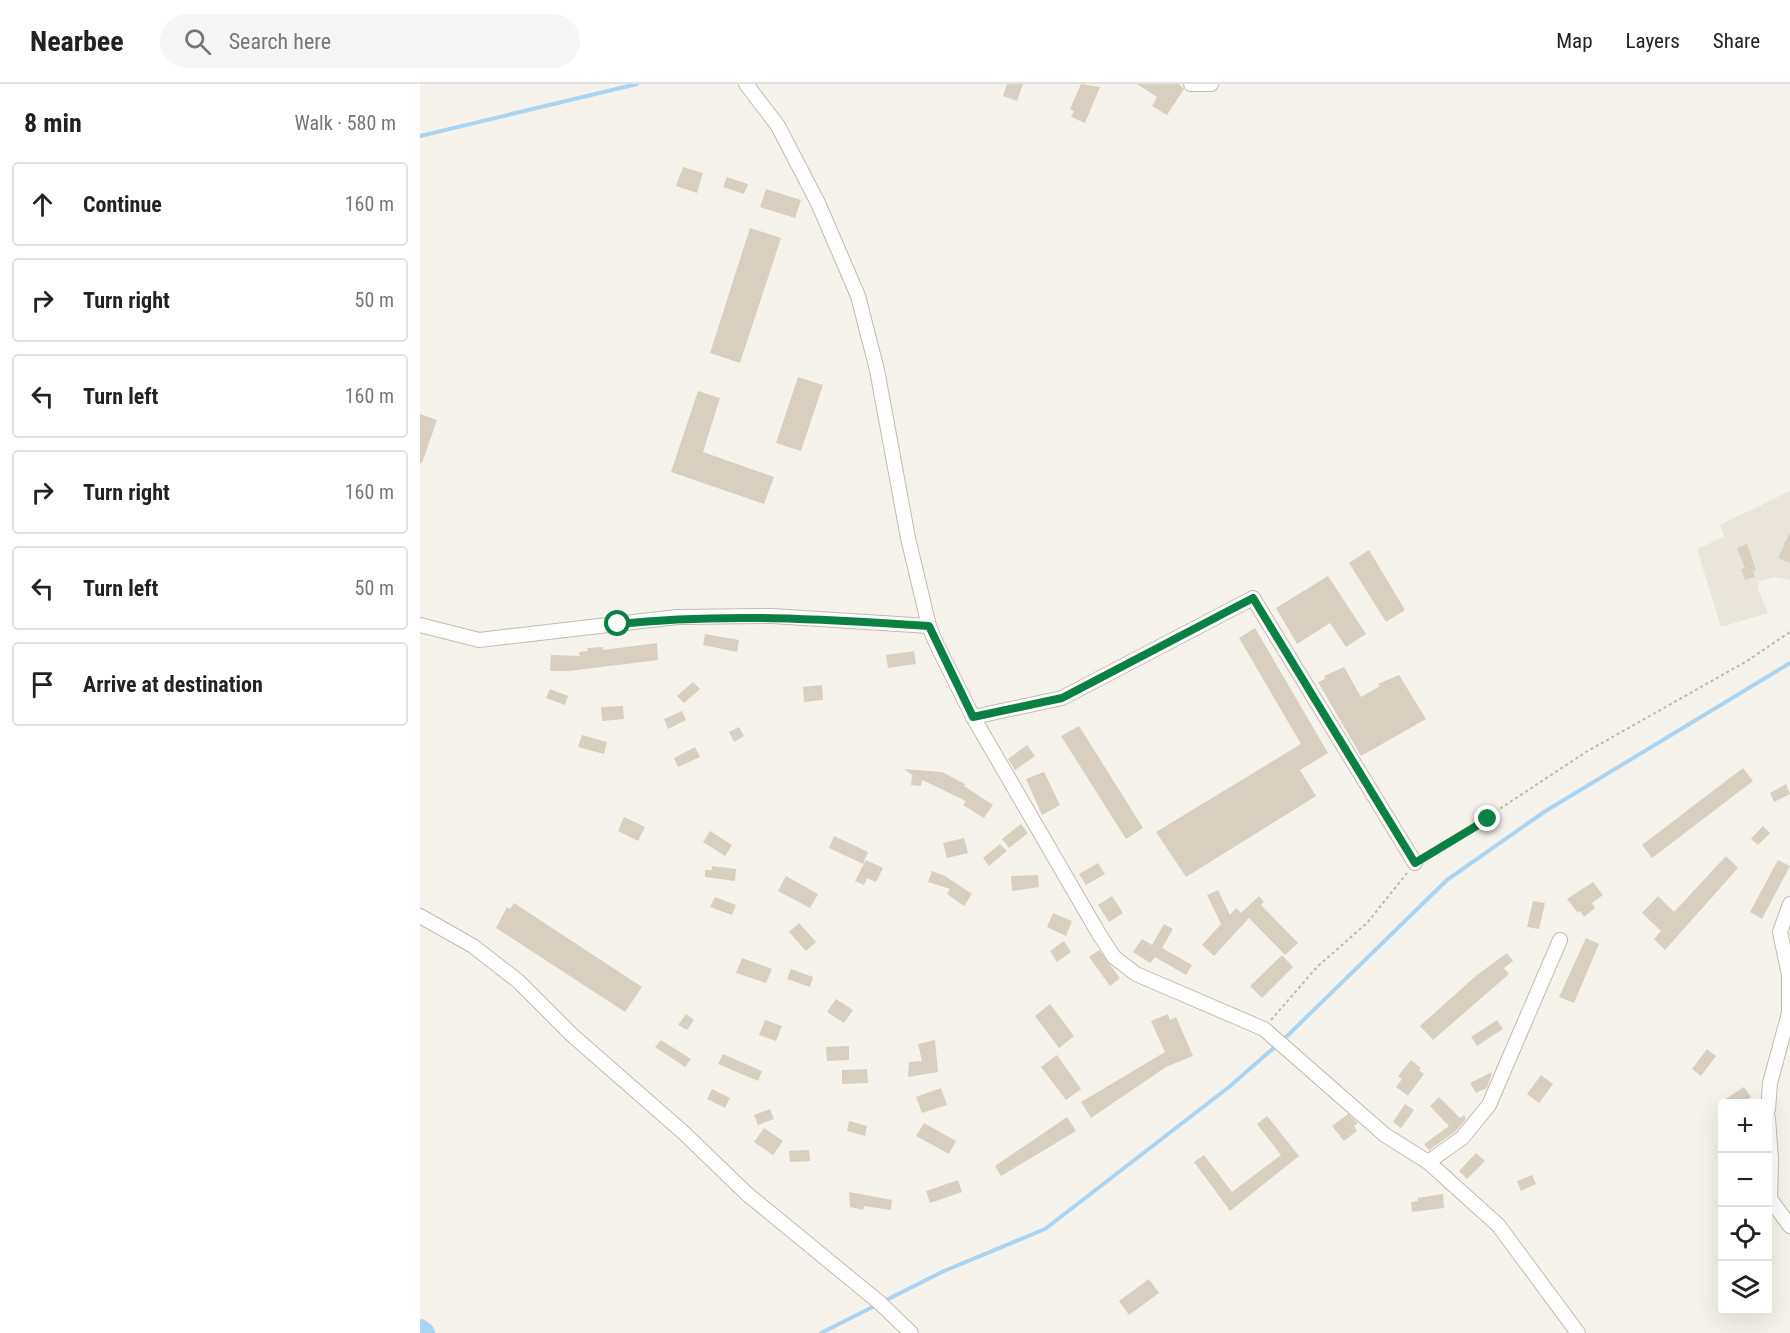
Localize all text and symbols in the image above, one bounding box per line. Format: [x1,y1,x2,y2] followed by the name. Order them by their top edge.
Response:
[160,14,580,68] search box
[30,25,124,58] text: Nearbee
[181,25,214,58] icon: search
[229,29,331,54] text: Search here
[1556,29,1593,53] text: Map
[1626,29,1680,53] text: Layers
[1713,29,1760,53] text: Share
[24,108,82,138] text: 8 min
[295,111,396,135] text: Walk · 580 m
[26,188,59,221] icon: ahead
[83,192,162,217] text: Continue
[345,192,394,216] text: 160 m
[26,284,59,317] icon: right
[83,288,170,313] text: Turn right
[355,288,394,312] text: 50 m
[26,380,59,413] icon: left
[83,384,158,409] text: Turn left
[345,384,394,408] text: 160 m
[26,476,59,509] icon: right
[83,480,170,505] text: Turn right
[345,480,394,504] text: 160 m
[26,572,59,605] icon: left
[83,576,158,601] text: Turn left
[355,576,394,600] text: 50 m
[604,610,630,636] route start
[26,668,59,701] icon: arrive
[83,672,263,697] text: Arrive at destination
[1474,805,1500,831] route end
[1718,1099,1772,1315] map controls
[1718,1099,1772,1153] button: +
[1718,1153,1772,1207] button: −
[1718,1207,1772,1261] button: locate
[1718,1261,1772,1315] button: layers

